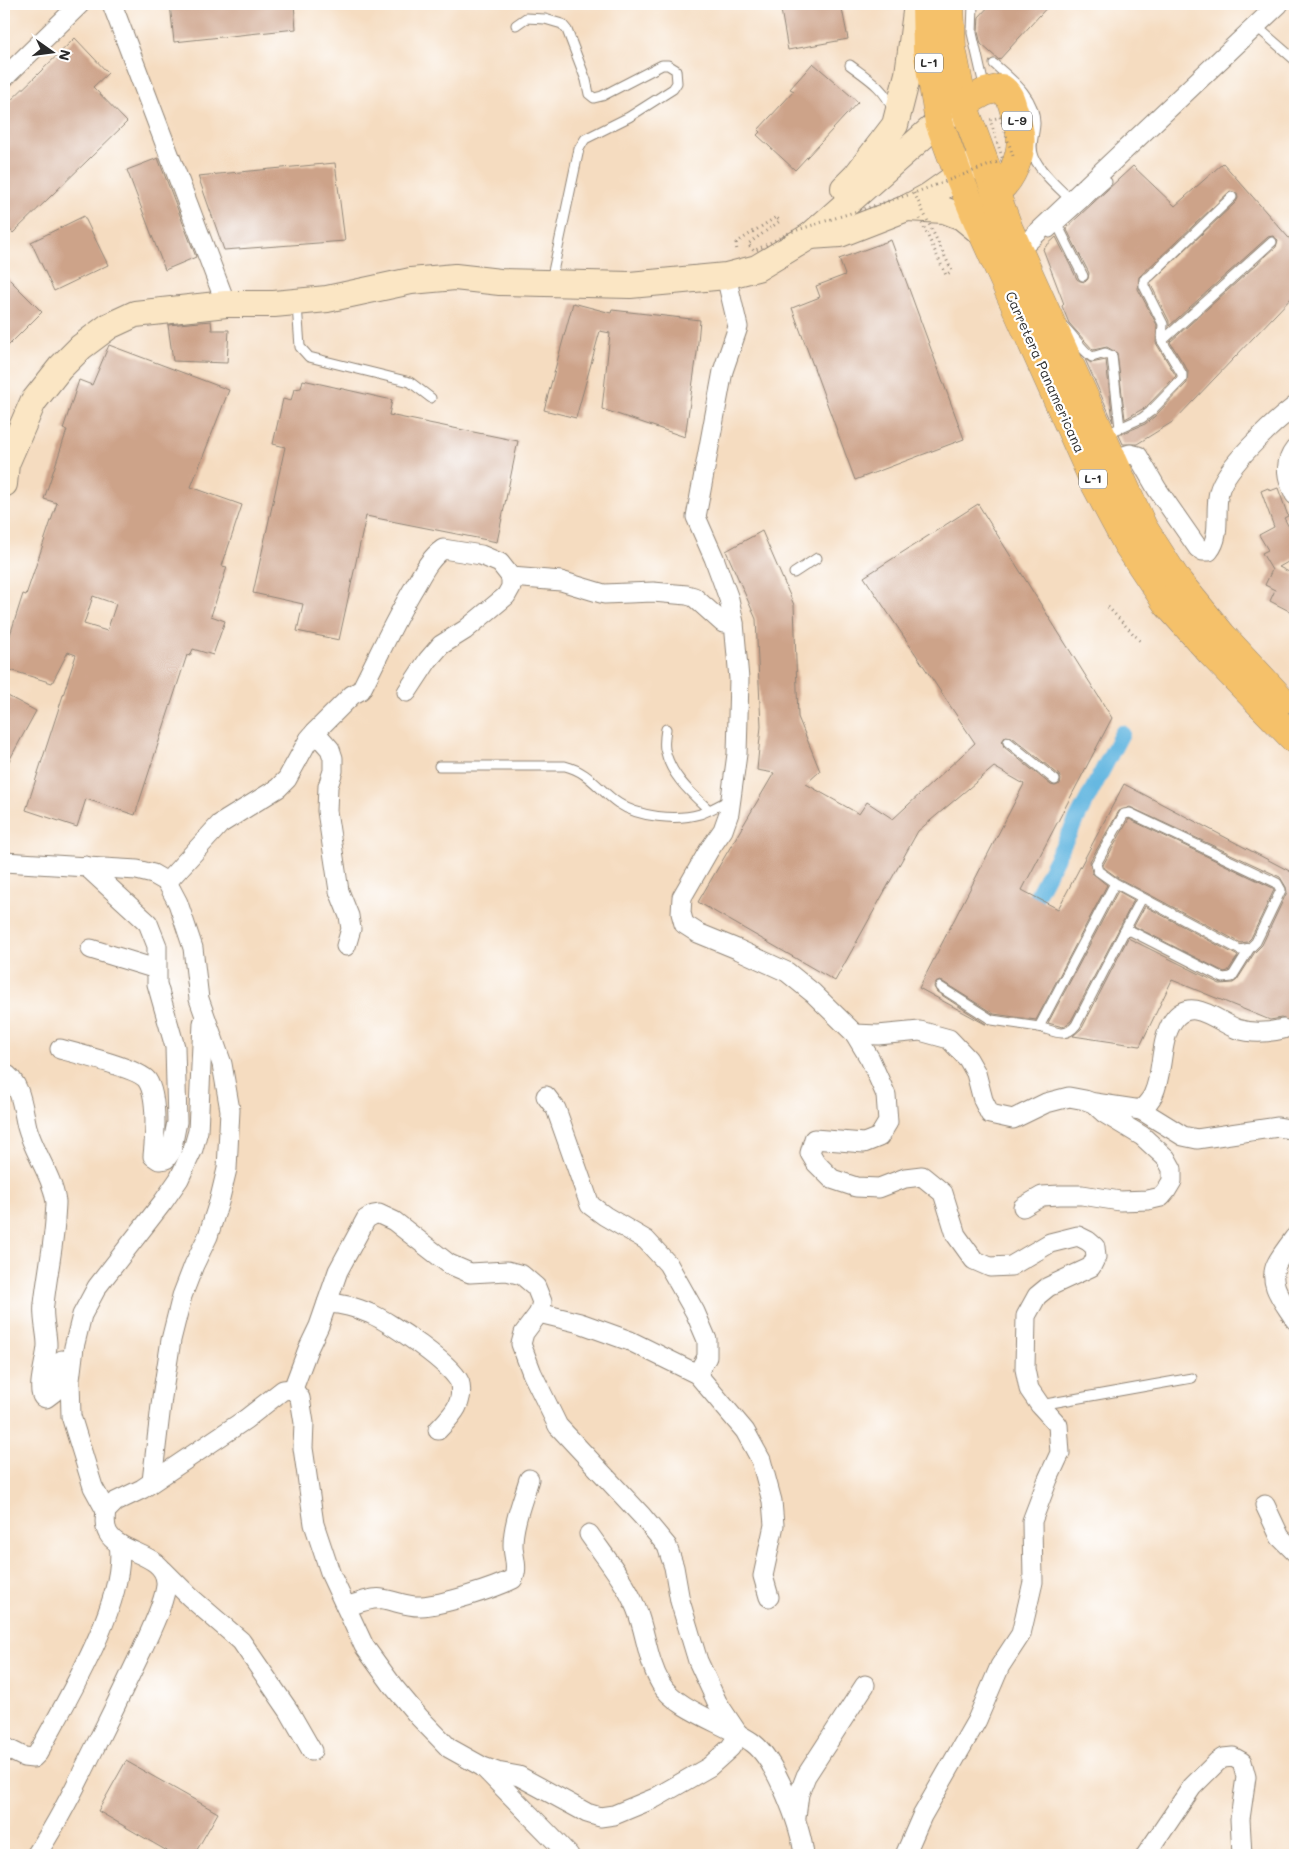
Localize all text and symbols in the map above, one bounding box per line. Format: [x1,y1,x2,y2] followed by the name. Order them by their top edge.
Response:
[28,28,78,78] north arrow
[55,48,76,63] text: N
[915,54,943,72] road number: L-1
[1002,112,1032,130] road number: L-9
[1001,288,1090,456] street label: Carretera Panamericana
[1079,469,1107,488] road number: L-1

